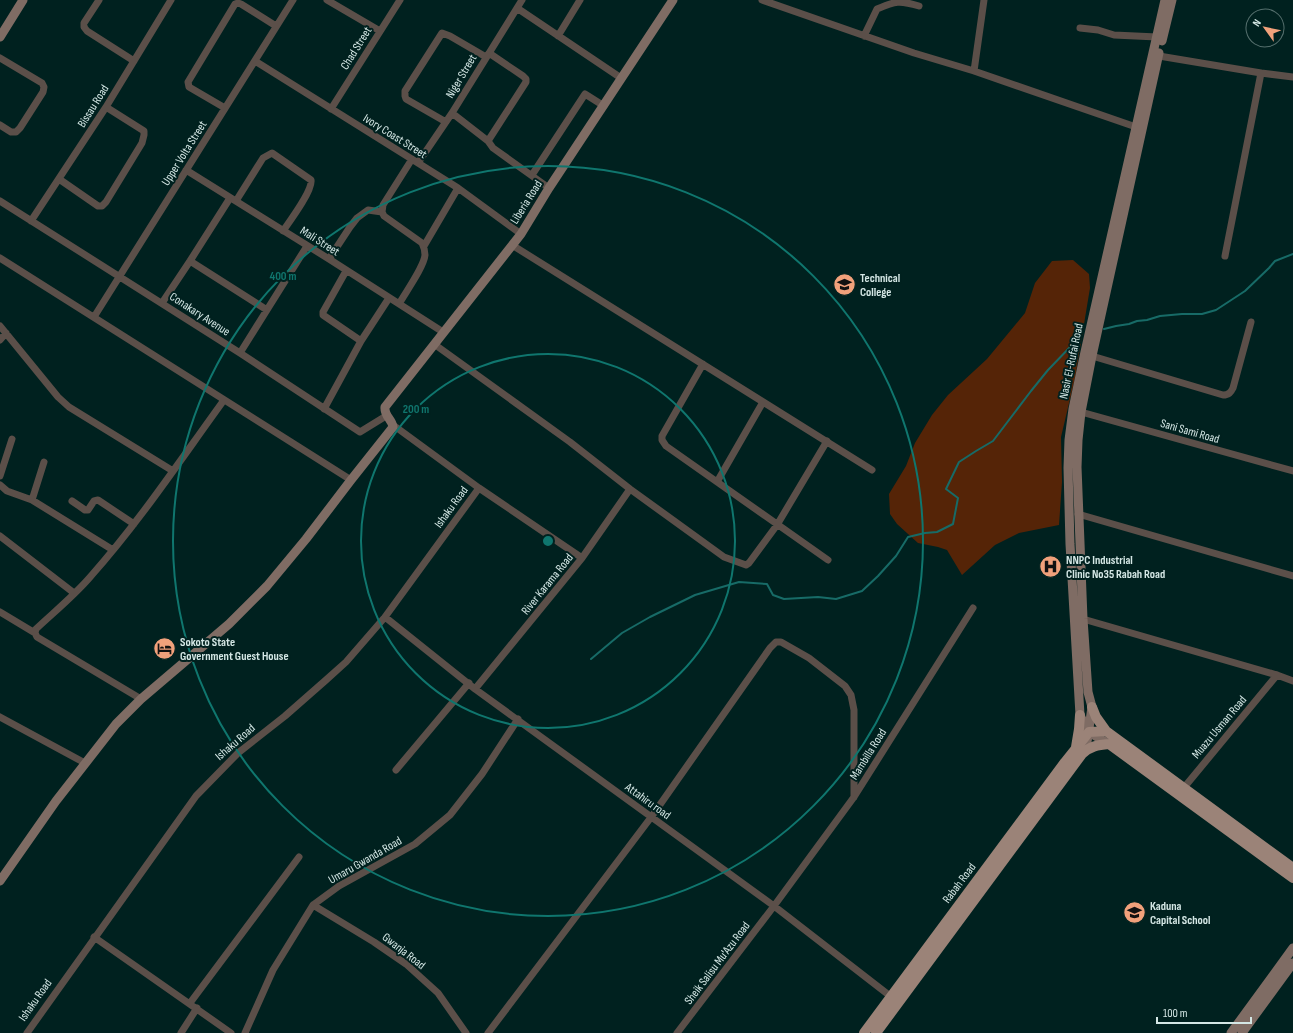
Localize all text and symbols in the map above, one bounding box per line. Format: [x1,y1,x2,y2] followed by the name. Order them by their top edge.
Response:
[1245,8,1285,48] north arrow
[1250,17,1264,29] text: N
[337,24,376,73] street label: Chad Street
[442,51,481,101] street label: Niger Street
[74,82,112,130] street label: Bissau Road
[360,111,430,162] street label: Ivory Coast Street
[159,118,211,189] street label: Upper Volta Street
[507,178,546,227] street label: Liberia Road
[297,223,343,260] street label: Mali Street
[270,269,296,284] text: 400 m
[860,271,900,300] place label: Technical College
[832,272,858,298] school or university icon: Technical College
[167,289,233,340] street label: Conakary Avenue
[1056,322,1087,400] street label: Nasir El-Rufai Road
[403,402,429,417] text: 200 m
[1159,416,1221,447] street label: Sani Sami Road
[431,483,472,531] street label: Ishaku Road
[541,534,555,548] centre of rings
[518,551,577,618] street label: River Karama Road
[1066,553,1165,582] place label: NNPC Industrial Clinic No35 Rabah Road
[1038,554,1064,580] hospital icon: NNPC Industrial Clinic No35 Rabah Road
[180,635,289,664] place label: Sokoto State Government Guest House
[152,636,178,662] hotel icon: Sokoto State Government Guest House
[1189,693,1250,762] street label: Muazu Usman Road
[212,721,258,764] street label: Ishaku Road
[847,726,890,783] street label: Mambilla Road
[621,779,673,823] street label: Attahiru road
[326,833,405,888] street label: Umaru Gwanda Road
[939,860,979,906] street label: Rabah Road
[1150,899,1210,928] place label: Kaduna Capital School
[1121,900,1147,926] school or university icon: Kaduna Capital School
[681,919,753,1008] street label: Sheik Salisu Mu'Azu Road
[379,930,428,973] street label: Gwanja Road
[16,976,55,1024] street label: Ishaku Road
[1157,999,1251,1025] scale bar
[1163,1006,1188,1021] text: 100 m

